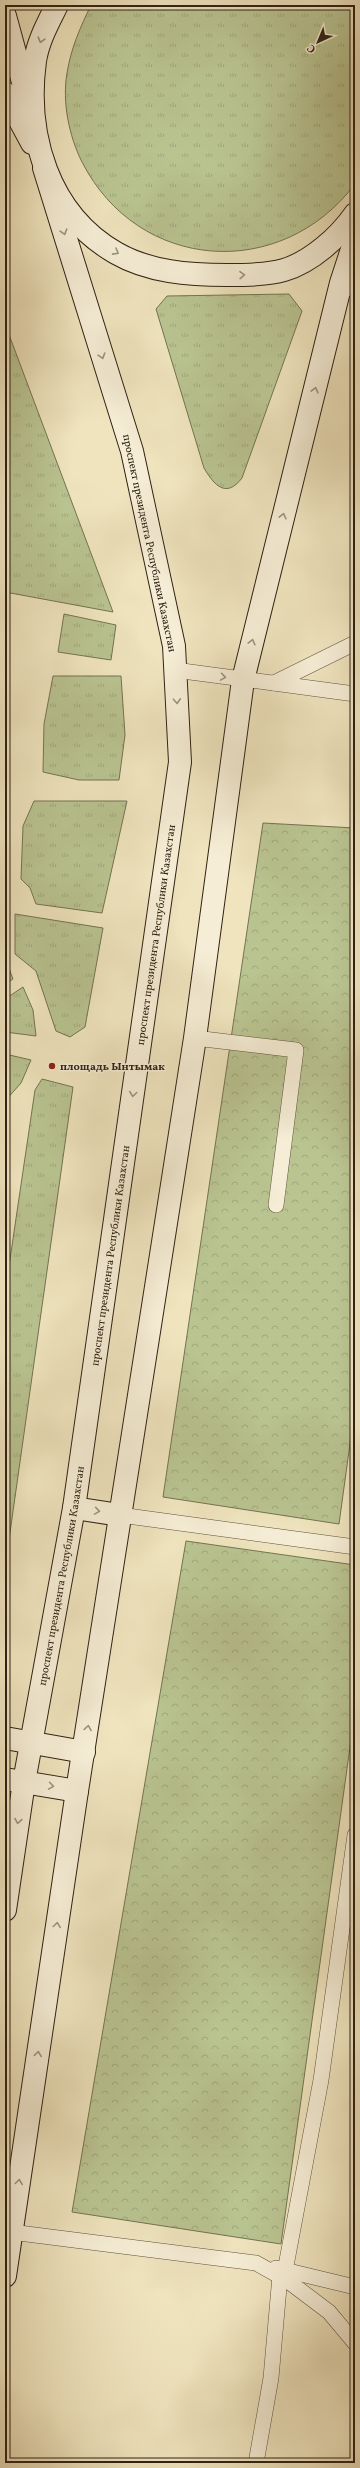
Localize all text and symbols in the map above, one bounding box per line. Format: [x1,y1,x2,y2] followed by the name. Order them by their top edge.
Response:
[298,22,338,62] north arrow
[37,37,46,44] one-way arrow
[304,40,320,56] text: С
[59,229,68,236] one-way arrow
[112,247,119,255] one-way arrow
[239,270,245,279] one-way arrow
[97,353,106,360] one-way arrow
[310,387,318,393] one-way arrow
[118,433,179,654] street label: проспект президента Республики Казахстан
[279,513,287,519] one-way arrow
[247,639,256,646] one-way arrow
[220,672,226,681] one-way arrow
[173,698,181,704] one-way arrow
[134,823,180,1046] street label: проспект президента Республики Казахстан
[60,1060,165,1075] place label: площадь Ынтымак
[47,1061,57,1071] marker: площадь Ынтымак
[129,1091,138,1097] one-way arrow
[88,1144,134,1367] street label: проспект президента Республики Казахстан
[36,1465,89,1687] street label: проспект президента Республики Казахстан
[94,1506,100,1515] one-way arrow
[83,1725,92,1731] one-way arrow
[47,1782,54,1790] one-way arrow
[14,1818,23,1824] one-way arrow
[52,1922,61,1928] one-way arrow
[33,2051,42,2057] one-way arrow
[14,2179,23,2186] one-way arrow

